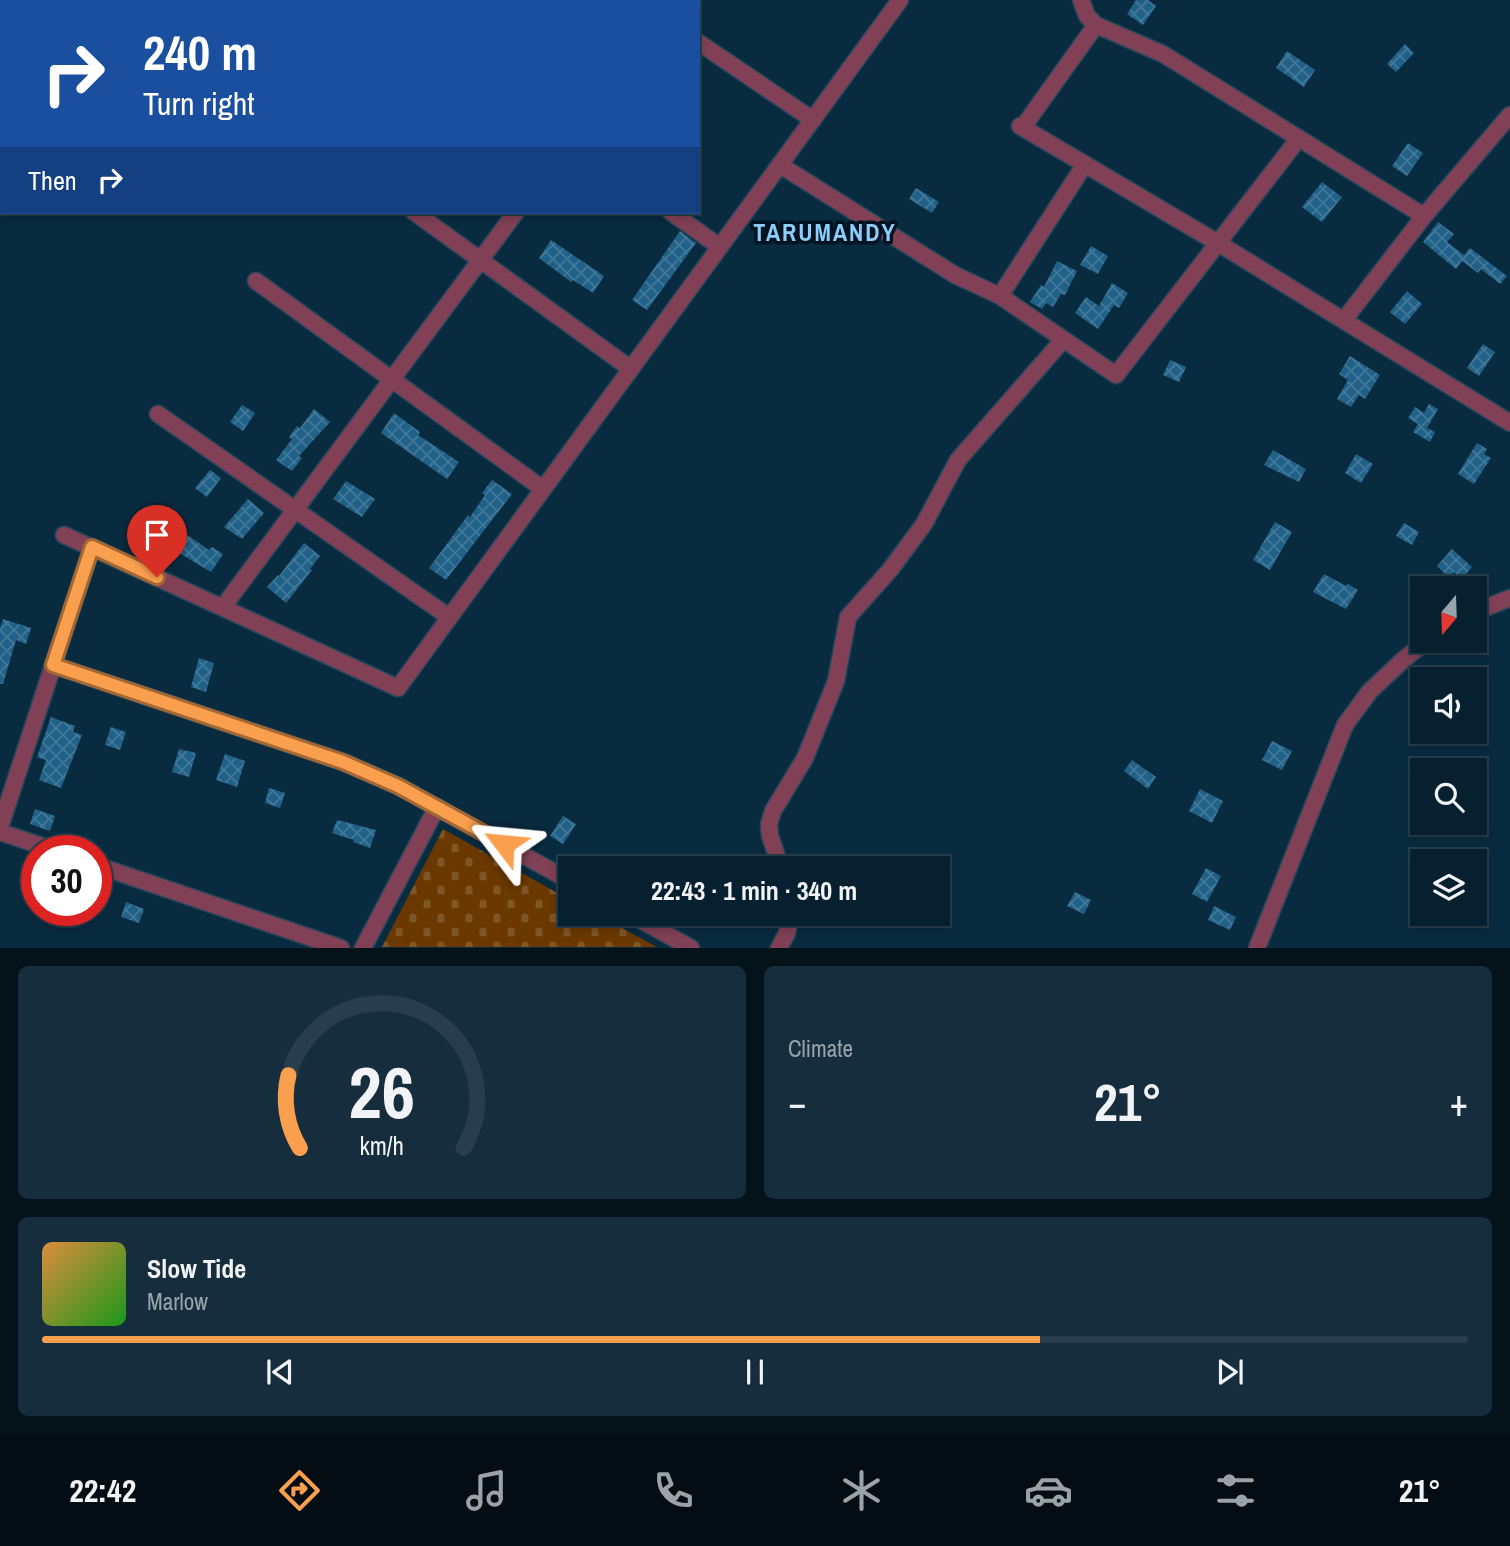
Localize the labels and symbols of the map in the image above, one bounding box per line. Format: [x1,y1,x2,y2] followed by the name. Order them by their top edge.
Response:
[753,216,897,248] district label: TARUMANDY
[127,505,187,577] pin
[1410,576,1488,653] north arrow
[467,807,541,881] position arrow
[21,835,112,926] speed limit sign: 30

